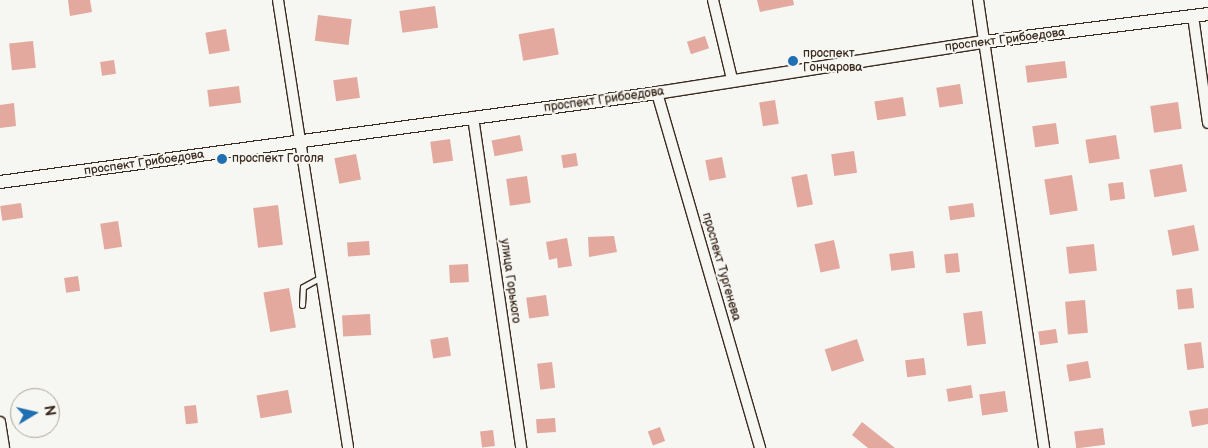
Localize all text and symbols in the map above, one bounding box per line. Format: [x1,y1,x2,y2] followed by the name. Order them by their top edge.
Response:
[944,25,1066,55] street label: проспект Грибоедова
[803,47,862,75] place label: проспект Гончарова
[787,55,799,67] marker: проспект Гончарова
[543,84,665,116] street label: проспект Грибоедова
[83,147,205,179] street label: проспект Грибоедова
[232,152,324,166] place label: проспект Гоголя
[216,153,228,165] marker: проспект Гоголя
[699,211,743,323] street label: проспект Тургенева
[497,238,523,324] street label: улица Горького
[10,388,60,438] north arrow
[40,404,59,417] text: N

